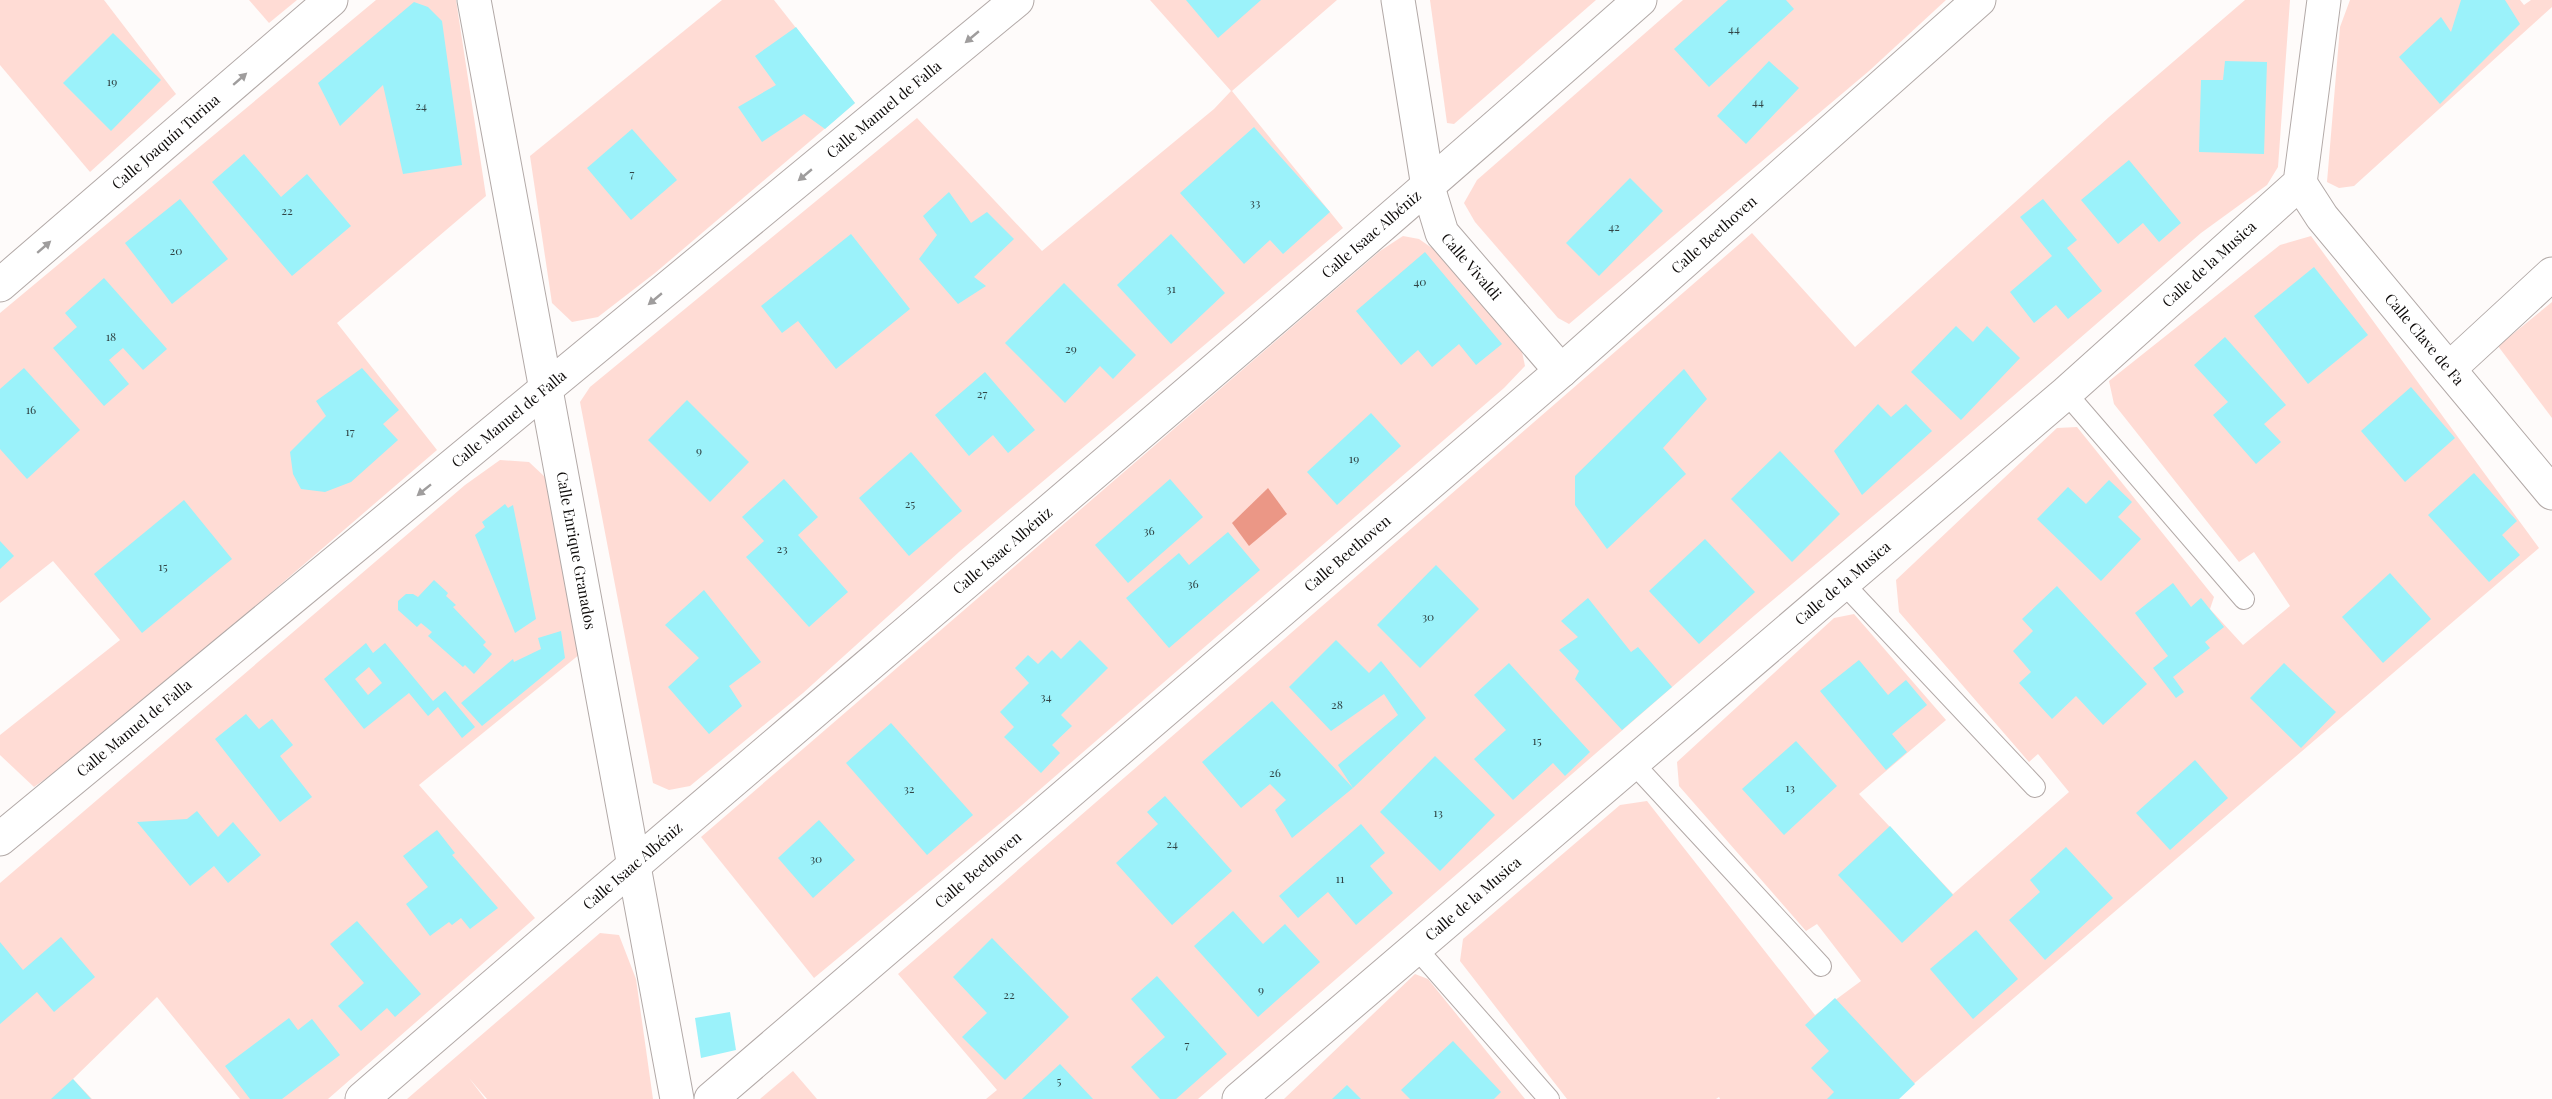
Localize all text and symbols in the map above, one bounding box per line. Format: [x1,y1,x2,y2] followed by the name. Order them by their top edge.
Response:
[1728,20,1740,36] house number: 44
[964,31,980,44] one-way arrow
[822,55,945,162] street label: Calle Manuel de Falla
[232,72,248,85] one-way arrow
[107,73,117,89] house number: 19
[107,89,224,193] street label: Calle Joaquín Turina
[1752,93,1764,109] house number: 44
[415,97,427,113] house number: 24
[630,165,635,181] house number: 7
[798,168,813,181] one-way arrow
[1317,185,1425,282] street label: Calle Isaac Albéniz
[1666,191,1761,278] street label: Calle Beethoven
[1250,194,1260,210] house number: 33
[281,202,293,218] house number: 22
[2157,216,2260,311] street label: Calle de la Musica
[1608,218,1620,234] house number: 42
[1437,228,1507,304] street label: Calle Vivaldi
[36,241,51,254] one-way arrow
[170,242,182,258] house number: 20
[1413,273,1427,289] house number: 40
[1166,280,1176,296] house number: 31
[2381,289,2469,389] street label: Calle Clave de Fa
[648,292,663,305] one-way arrow
[106,328,116,344] house number: 18
[1065,340,1077,356] house number: 29
[447,365,571,472] street label: Calle Manuel de Falla
[977,385,987,401] house number: 27
[26,401,36,417] house number: 16
[345,423,355,439] house number: 17
[696,442,702,458] house number: 9
[1349,450,1359,466] house number: 19
[552,470,601,631] street label: Calle Enrique Granados
[417,483,432,496] one-way arrow
[905,495,915,511] house number: 25
[948,502,1056,598] street label: Calle Isaac Albéniz
[1299,510,1394,596] street label: Calle Beethoven
[1143,522,1155,538] house number: 36
[1790,536,1895,629] street label: Calle de la Musica
[776,540,788,556] house number: 23
[158,558,168,574] house number: 15
[1187,575,1199,591] house number: 36
[1422,608,1434,624] house number: 30
[72,674,196,781] street label: Calle Manuel de Falla
[1040,688,1052,704] house number: 34
[1331,696,1343,712] house number: 28
[1532,732,1542,748] house number: 15
[1269,764,1281,780] house number: 26
[1785,779,1795,795] house number: 13
[903,780,915,796] house number: 32
[1433,804,1443,820] house number: 13
[578,817,686,914] street label: Calle Isaac Albéniz
[930,826,1025,912] street label: Calle Beethoven
[1166,835,1178,851] house number: 24
[810,850,822,866] house number: 30
[1420,851,1525,945] street label: Calle de la Musica
[1336,870,1345,886] house number: 11
[1258,981,1264,997] house number: 9
[1003,986,1015,1002] house number: 22
[1185,1036,1190,1052] house number: 7
[1057,1072,1062,1088] house number: 5

